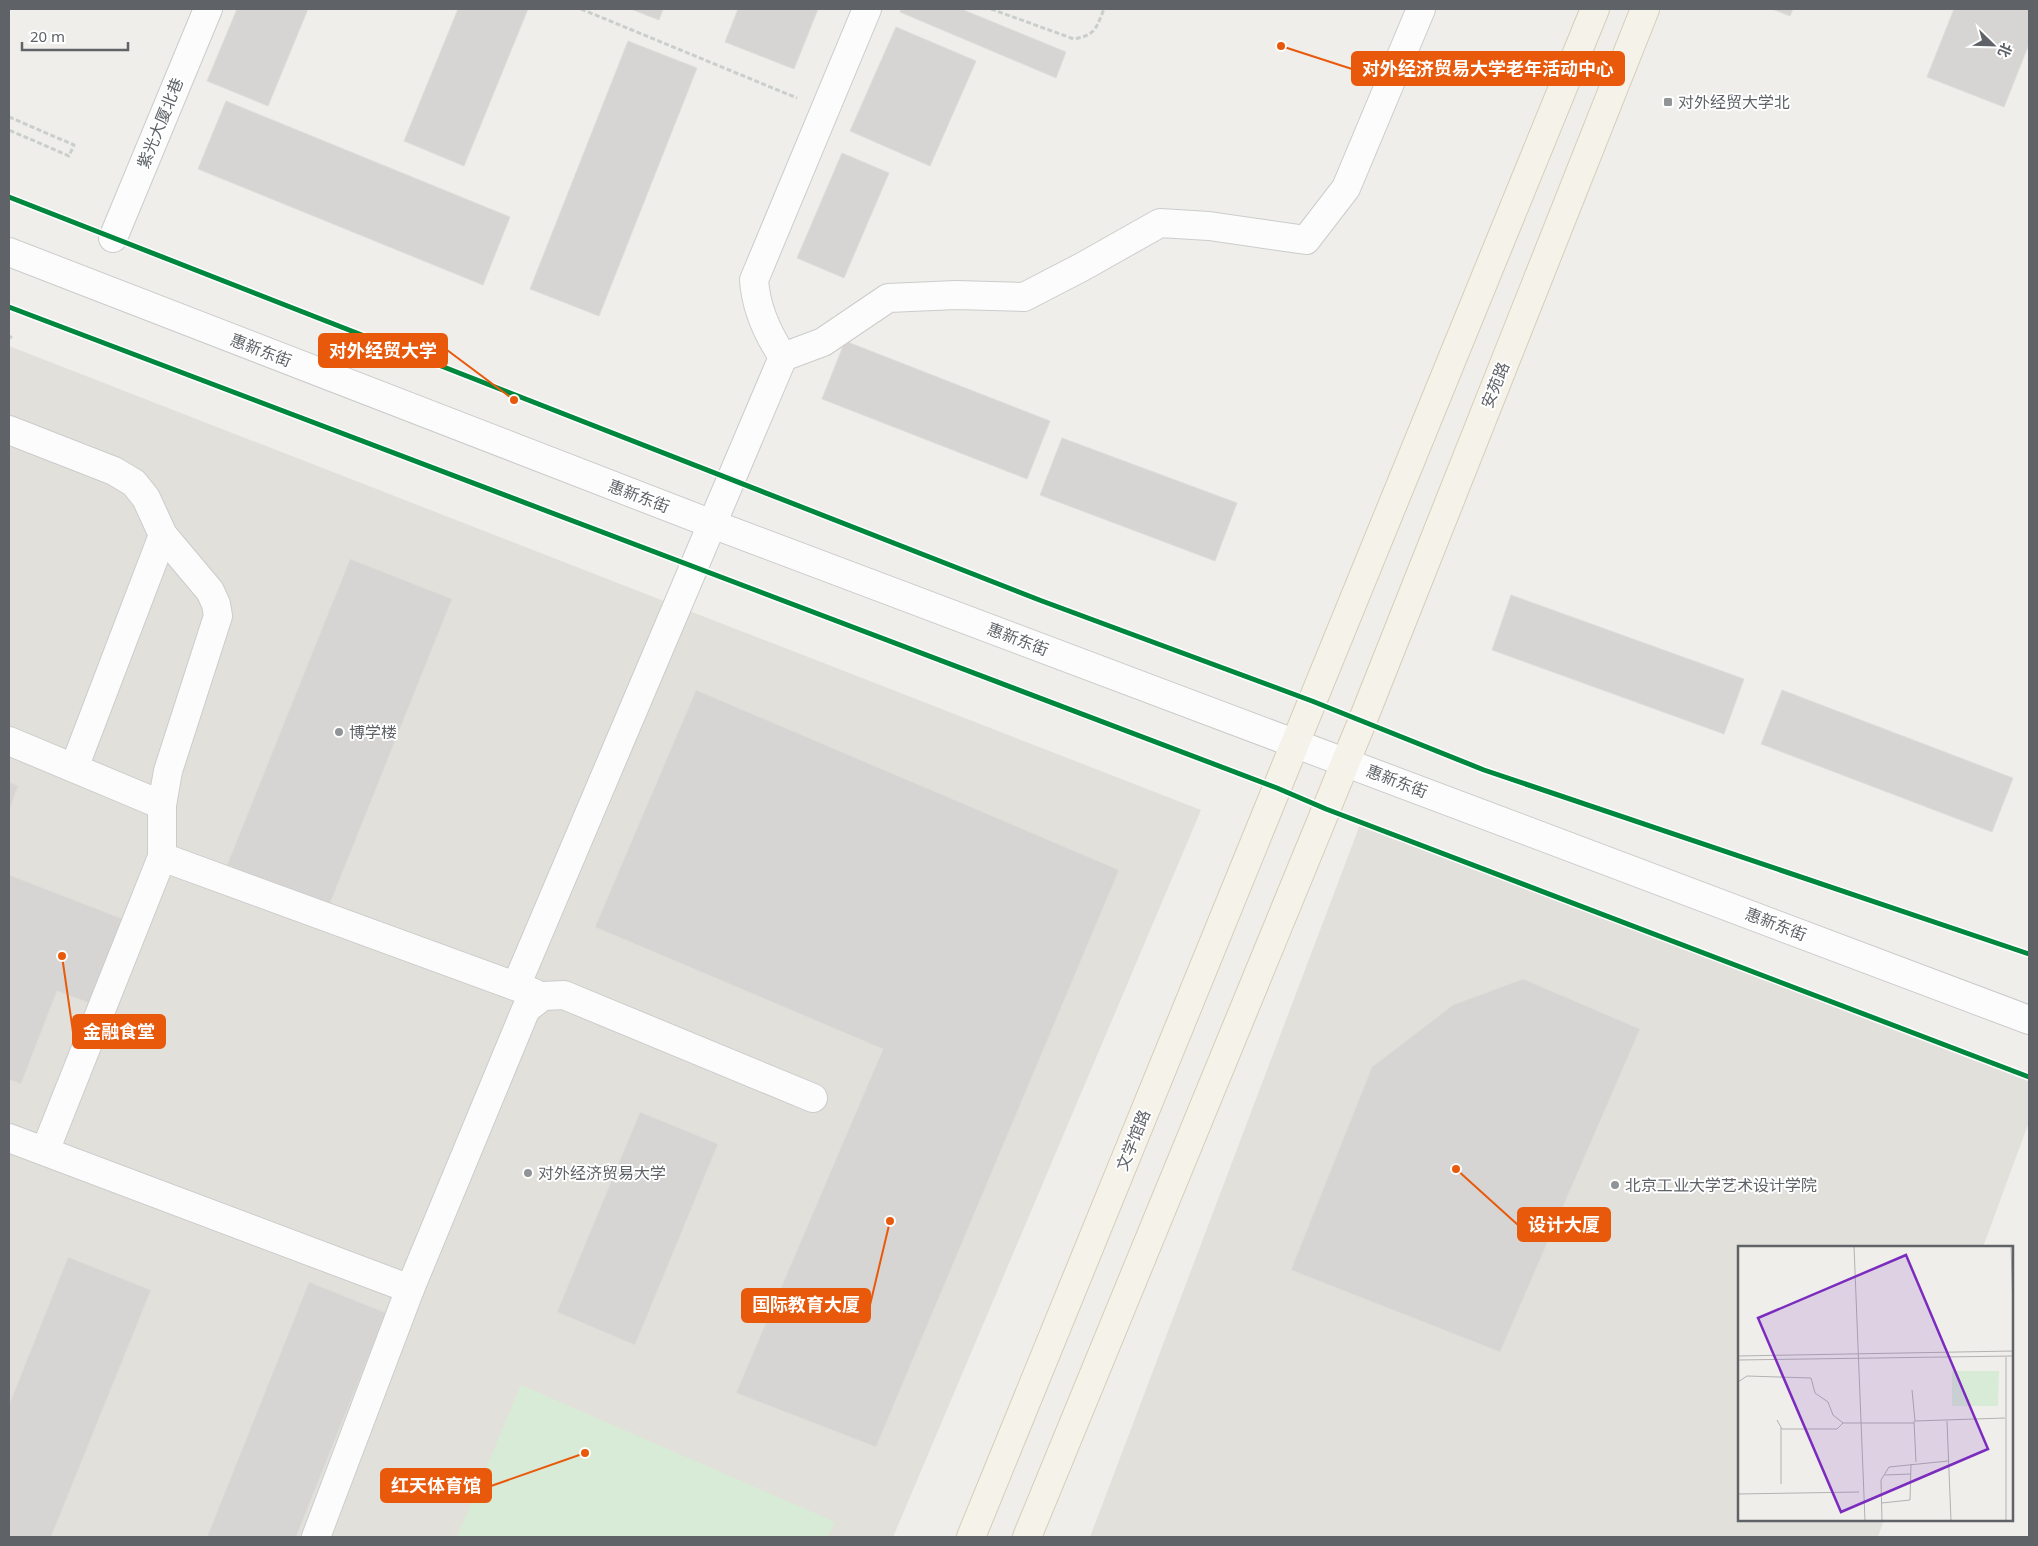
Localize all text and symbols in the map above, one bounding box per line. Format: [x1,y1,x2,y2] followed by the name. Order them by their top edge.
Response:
[22,20,129,52] scale bar
[1968,20,2018,70] north arrow
[30,26,65,46] text: 20 m
[1994,40,2017,60] text: 北
[1352,52,1624,85] callout: 对外经济贸易大学老年活动中心
[1362,56,1614,80] text: 对外经济贸易大学老年活动中心
[132,74,188,172] street label: 紫光大厦北巷
[1678,91,1790,113] place label: 对外经贸大学北
[1662,96,1674,108] marker: 对外经贸大学北
[227,328,295,372] street label: 惠新东街
[319,334,447,367] callout: 对外经贸大学
[329,338,437,362] text: 对外经贸大学
[1476,359,1514,411] street label: 安苑路
[605,474,673,518] street label: 惠新东街
[984,617,1052,661] street label: 惠新东街
[349,721,397,743] place label: 博学楼
[333,726,345,738] marker: 博学楼
[1363,759,1431,803] street label: 惠新东街
[1742,902,1810,946] street label: 惠新东街
[73,1015,165,1048] callout: 金融食堂
[83,1019,155,1043] text: 金融食堂
[1111,1106,1155,1174] street label: 文学馆路
[538,1162,666,1184] place label: 对外经济贸易大学
[522,1167,534,1179] marker: 对外经济贸易大学
[1625,1174,1817,1196] place label: 北京工业大学艺术设计学院
[1609,1179,1621,1191] marker: 北京工业大学艺术设计学院
[1518,1208,1610,1241] callout: 设计大厦
[1528,1212,1600,1236] text: 设计大厦
[1738,1246,2013,1521] inset map
[742,1289,870,1322] callout: 国际教育大厦
[752,1292,860,1316] text: 国际教育大厦
[381,1469,491,1502] callout: 红天体育馆
[391,1473,481,1497] text: 红天体育馆

